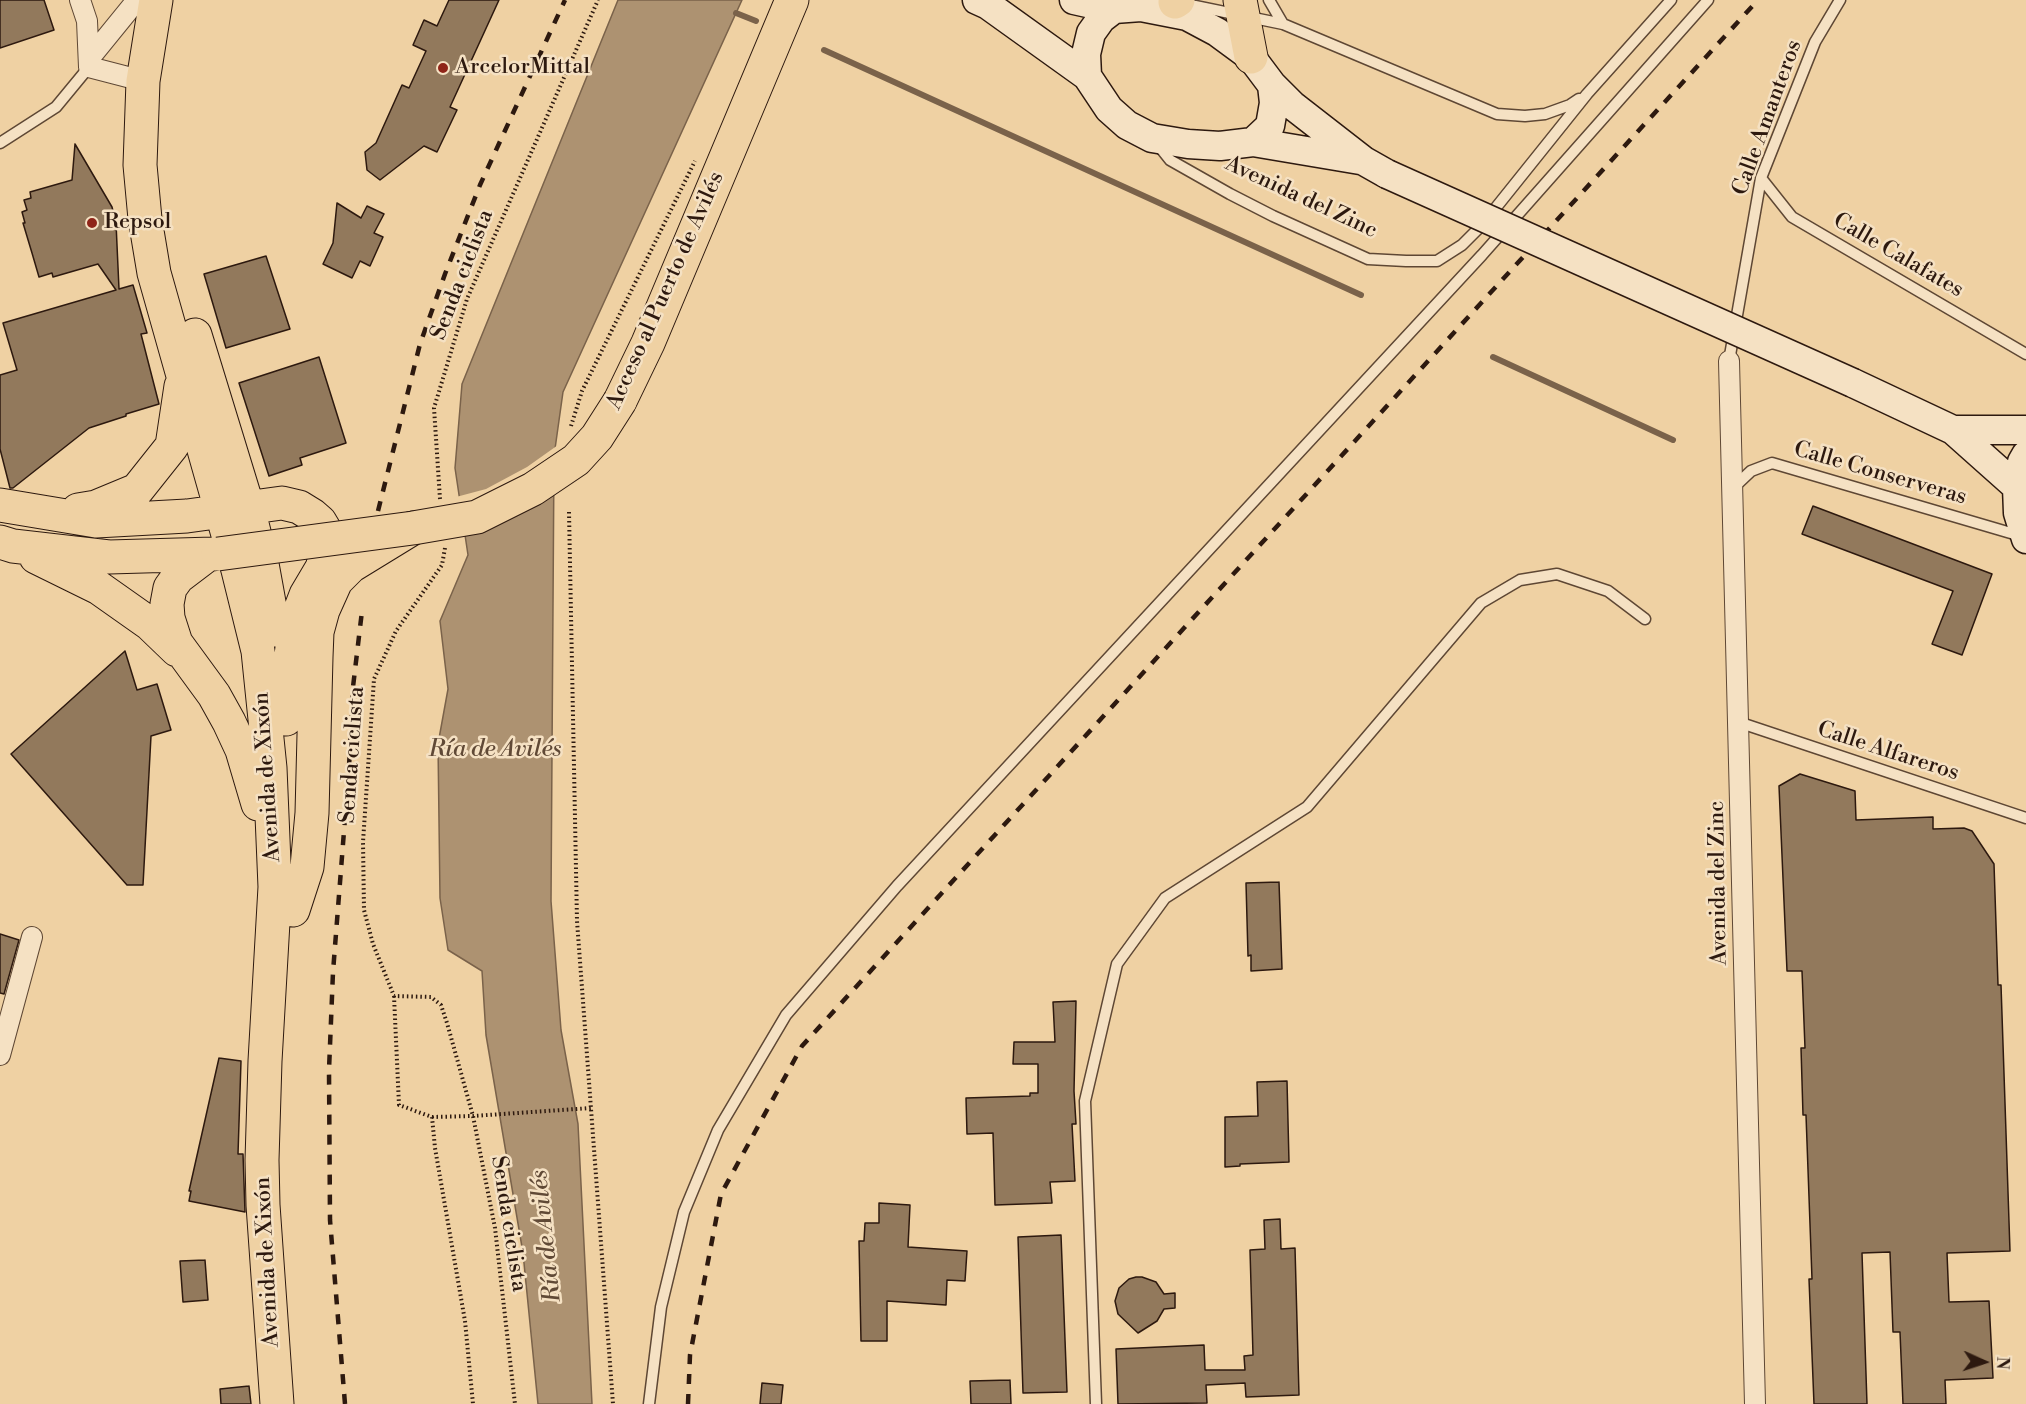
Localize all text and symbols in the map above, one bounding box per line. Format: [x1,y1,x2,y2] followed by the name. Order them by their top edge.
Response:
[1728,37,1808,199] street label: Calle Amanteros
[455,55,590,81] place label: ArcelorMittal
[436,61,450,75] marker: ArcelorMittal
[1221,151,1381,245] street label: Avenida del Zinc
[602,168,730,414] street label: Acceso al Puerto de Avilés
[426,206,500,344] street label: Senda ciclista
[1828,208,1968,304] street label: Calle Calafates
[104,210,171,236] place label: Repsol
[85,216,99,230] marker: Repsol
[1791,437,1969,511] street label: Calle Conserveras
[335,686,371,824] street label: Senda ciclista
[249,691,287,863] street label: Avenida de Xixón
[1814,717,1962,787] street label: Calle Alfareros
[428,736,562,764] water label: Ría de Avilés
[1704,800,1734,966] street label: Avenida del Zinc
[484,1154,532,1294] street label: Senda ciclista
[526,1168,568,1304] water label: Ría de Avilés
[250,1176,286,1348] street label: Avenida de Xixón
[1954,1332,2014,1392] north arrow
[1992,1356,2012,1370] text: N

